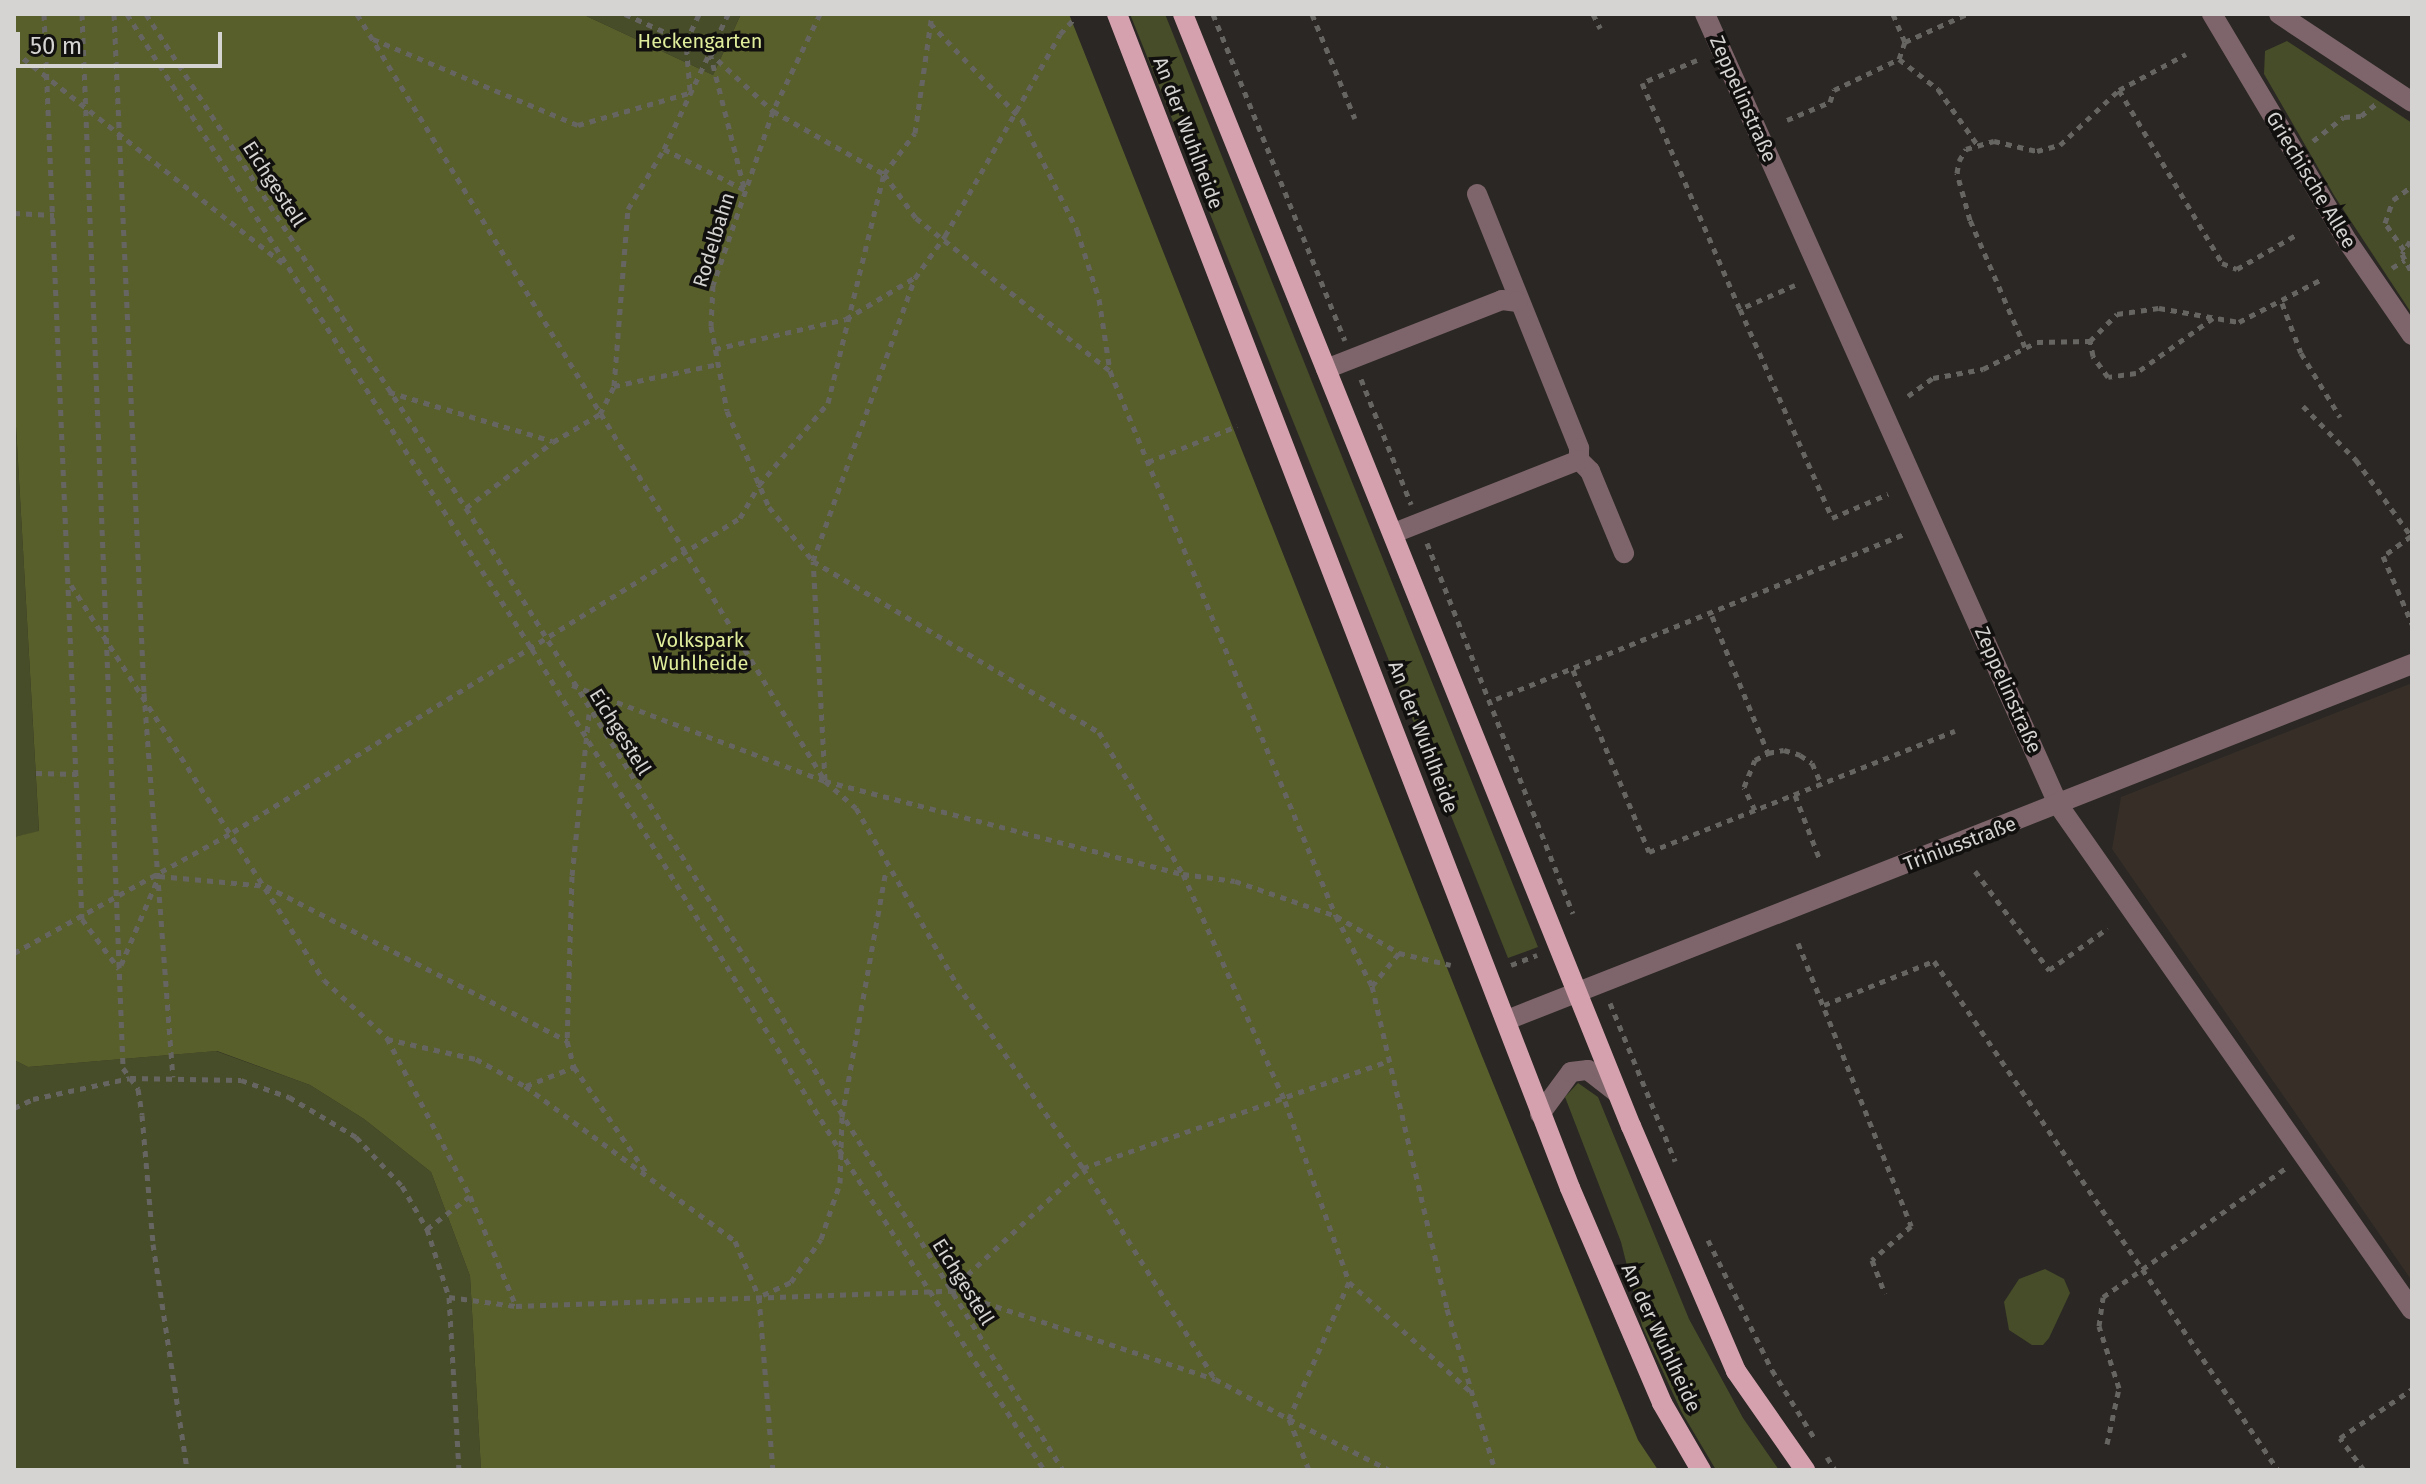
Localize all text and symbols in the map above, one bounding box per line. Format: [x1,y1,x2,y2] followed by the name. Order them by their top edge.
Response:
[20,16,226,66] scale bar
[638,29,762,53] park label: Heckengarten
[30,32,82,60] text: 50 m
[1704,32,1782,166] street label: Zeppelinstraße
[1148,54,1228,212] street label: An der Wuhlheide
[2261,107,2361,253] street label: Griechische Allee
[237,137,311,231] street label: Eichgestell
[688,190,740,290] street label: Rodelbahn
[1969,623,2047,757] street label: Zeppelinstraße
[652,628,748,675] park label: Volkspark Wuhlheide
[1383,658,1463,816] street label: An der Wuhlheide
[584,684,656,780] street label: Eichgestell
[1900,812,2020,876] street label: Triniusstraße
[927,1234,999,1330] street label: Eichgestell
[1616,1260,1706,1416] street label: An der Wuhlheide

